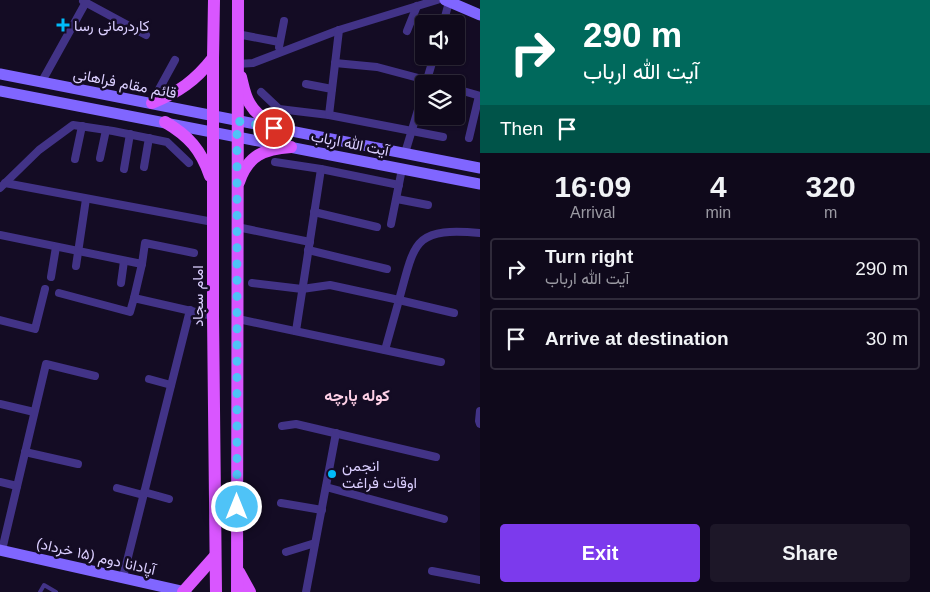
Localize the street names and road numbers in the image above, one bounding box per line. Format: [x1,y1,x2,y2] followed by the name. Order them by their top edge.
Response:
[71,65,178,103] street label: قائم مقام فراهانی
[309,127,392,160] street label: آیت الله ارباب
[189,265,208,327] street label: امام سجاد
[34,534,159,580] street label: آپادانا دوم (۱۵ خرداد)

